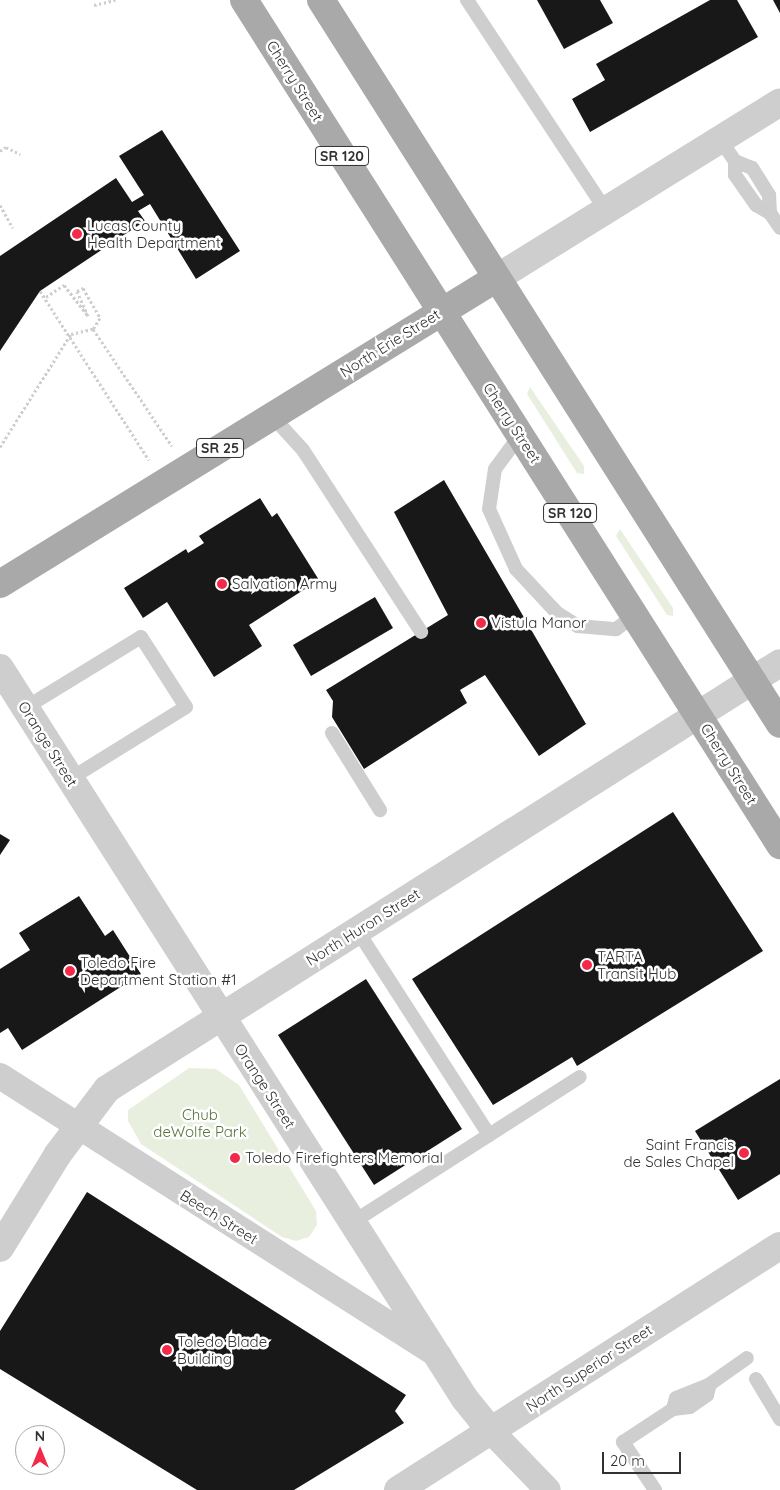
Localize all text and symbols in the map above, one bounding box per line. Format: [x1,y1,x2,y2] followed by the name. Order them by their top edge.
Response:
[263,37,327,125] street label: Cherry Street
[314,144,370,168] road number: SR 120
[87,216,221,251] place label: Lucas County Health Department
[71,228,83,240] marker: Lucas County Health Department
[337,305,443,381] street label: North Erie Street
[479,380,545,466] street label: Cherry Street
[195,436,245,459] road number: SR 25
[542,502,598,524] road number: SR 120
[232,575,337,593] place label: Salvation Army
[216,578,228,590] marker: Salvation Army
[491,614,586,632] place label: Vistula Manor
[475,617,487,629] marker: Vistula Manor
[15,698,81,790] street label: Orange Street
[697,720,761,808] street label: Cherry Street
[303,885,423,969] street label: North Huron Street
[597,947,676,982] place label: TARTA Transit Hub
[80,953,237,988] place label: Toledo Fire Department Station #1
[581,959,593,971] marker: TARTA Transit Hub
[64,965,76,977] marker: Toledo Fire Department Station #1
[231,1040,299,1132] street label: Orange Street
[153,1105,247,1140] park label: Chub deWolfe Park
[623,1135,734,1170] place label: Saint Francis de Sales Chapel
[738,1147,750,1159] marker: Saint Francis de Sales Chapel
[245,1149,443,1167] place label: Toledo Firefighters Memorial
[229,1152,241,1164] marker: Toledo Firefighters Memorial
[177,1186,261,1248] street label: Beech Street
[523,1320,655,1416] street label: North Superior Street
[177,1332,267,1367] place label: Toledo Blade Building
[161,1344,173,1356] marker: Toledo Blade Building
[15,1425,65,1475] north arrow
[35,1427,45,1445] text: N
[605,1442,684,1474] scale bar
[610,1451,645,1470] text: 20 m

